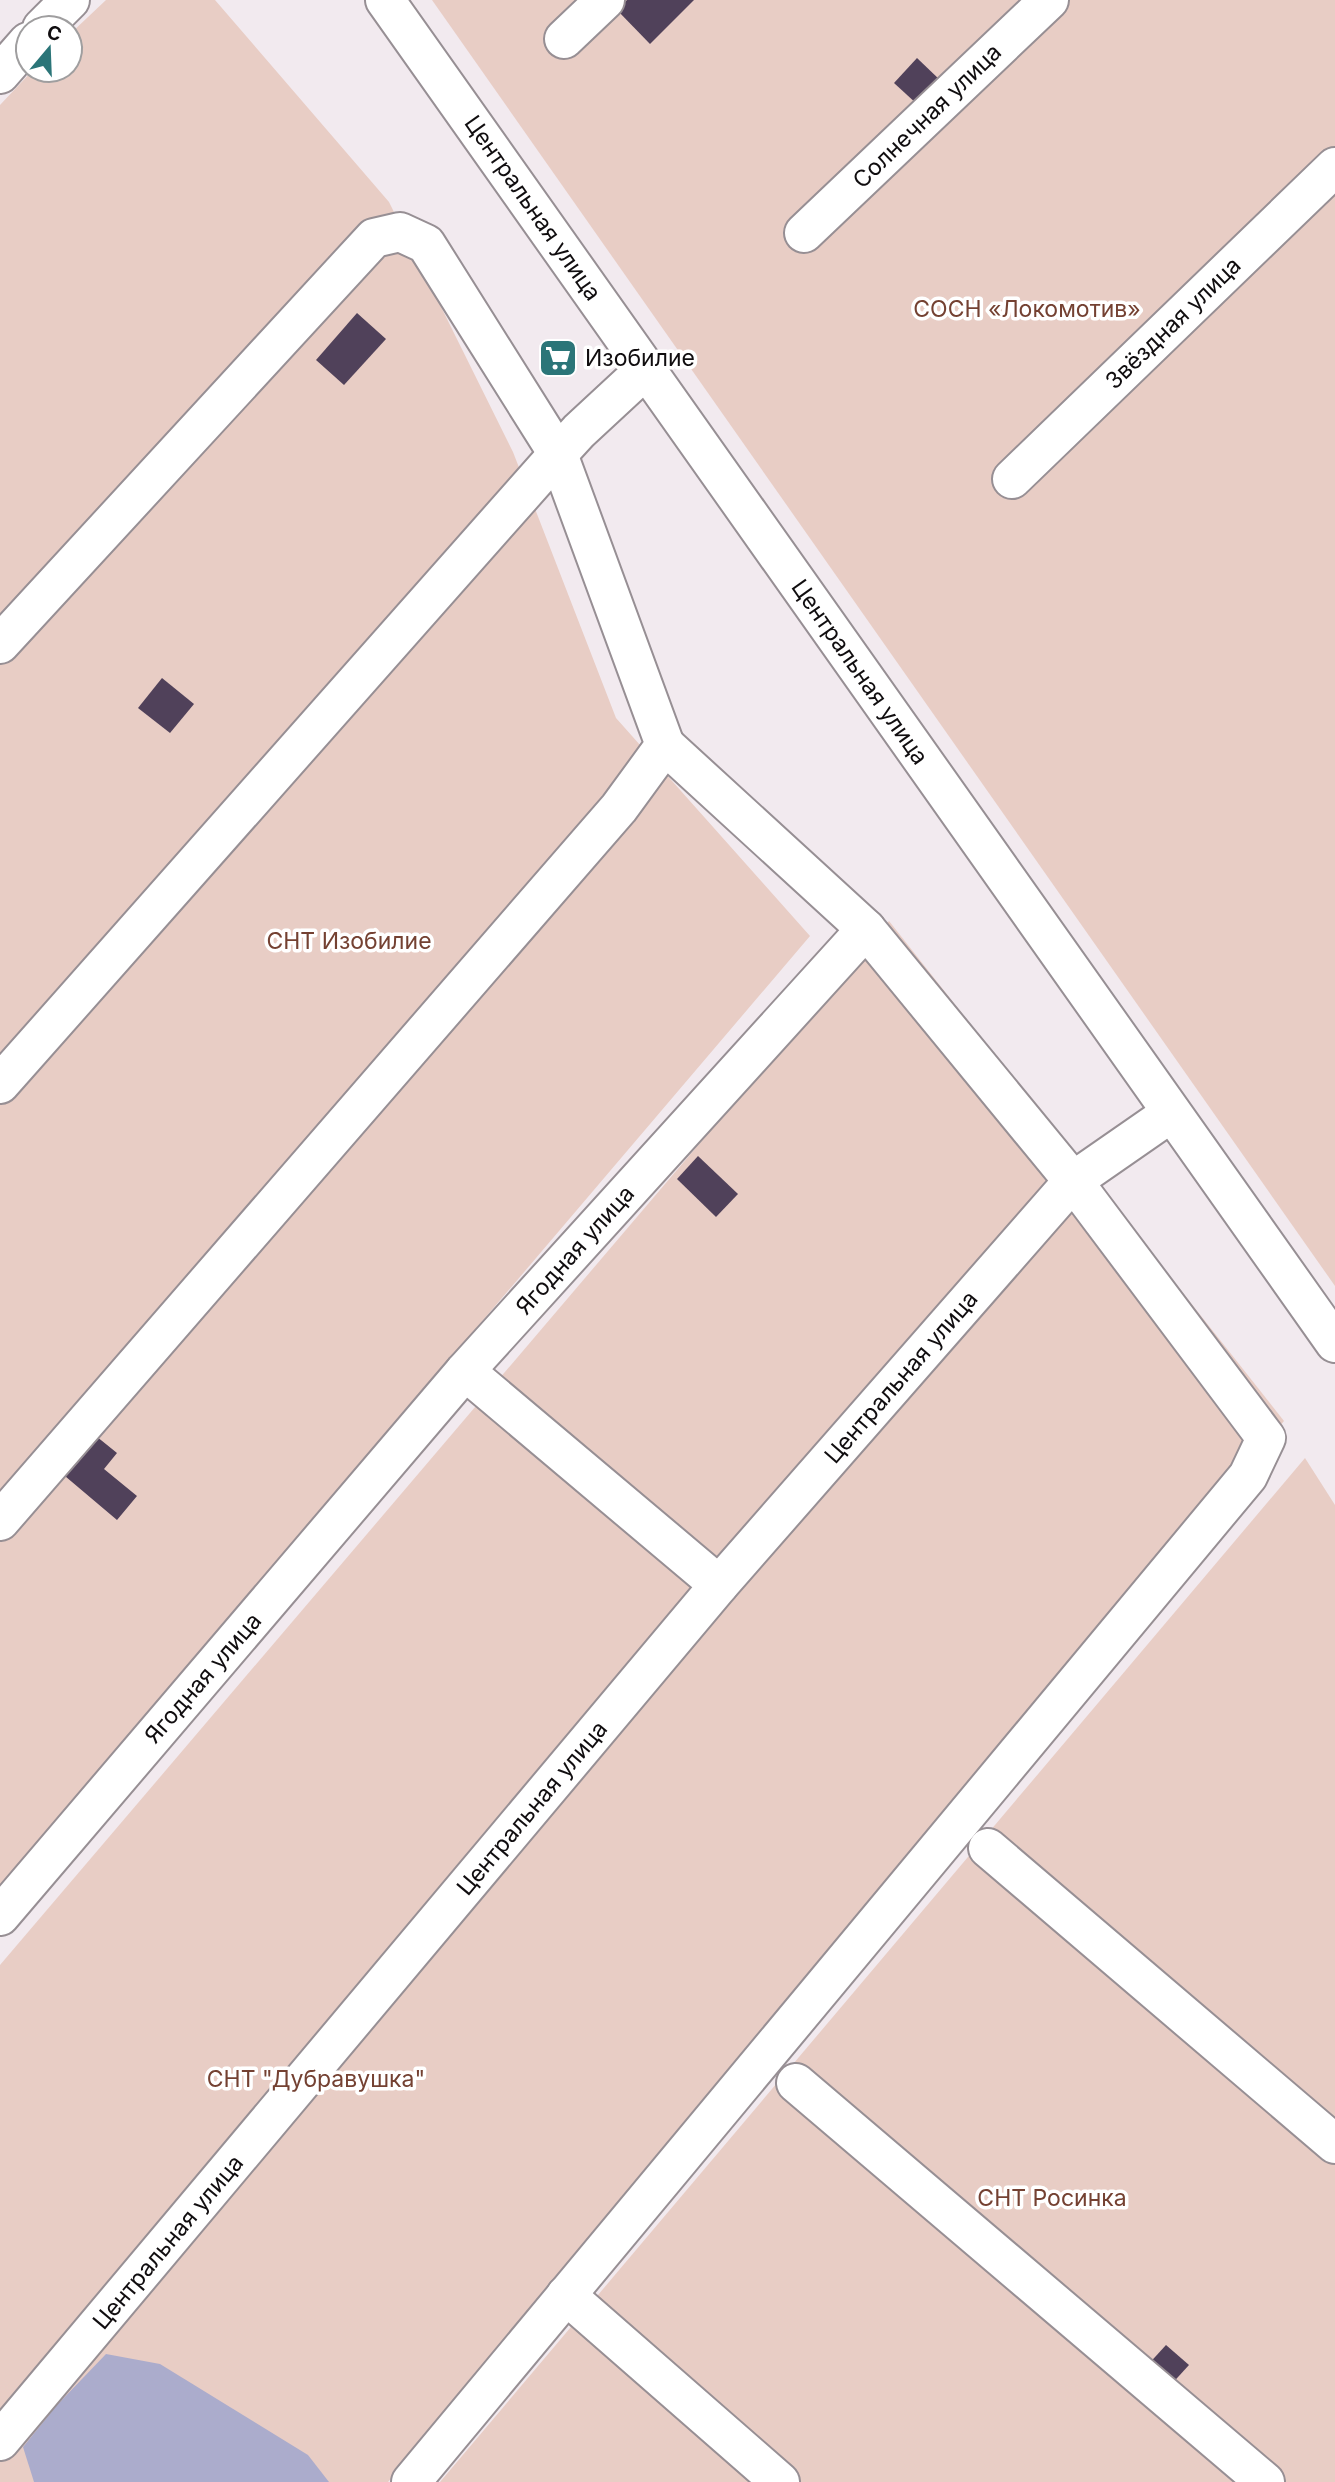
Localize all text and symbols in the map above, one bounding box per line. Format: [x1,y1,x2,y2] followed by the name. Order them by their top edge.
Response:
[14,14,84,84] north arrow
[44,20,65,47] text: С
[847,38,1007,194] street label: Солнечная улица
[459,110,607,306] street label: Центральная улица
[1099,251,1247,395] street label: Звёздная улица
[913,295,1141,323] park label: СОСН «Локомотив»
[537,337,579,379] supermarket icon: Изобилие
[585,344,695,372] place label: Изобилие
[786,574,934,770] street label: Центральная улица
[266,927,432,955] park label: СНТ Изобилие
[510,1180,640,1320] street label: Ягодная улица
[819,1285,983,1469] street label: Центральная улица
[139,1607,267,1749] street label: Ягодная улица
[451,1715,613,1901] street label: Центральная улица
[207,2065,425,2093] park label: СНТ "Дубравушка"
[87,2149,249,2335] street label: Центральная улица
[977,2184,1127,2212] park label: СНТ Росинка

